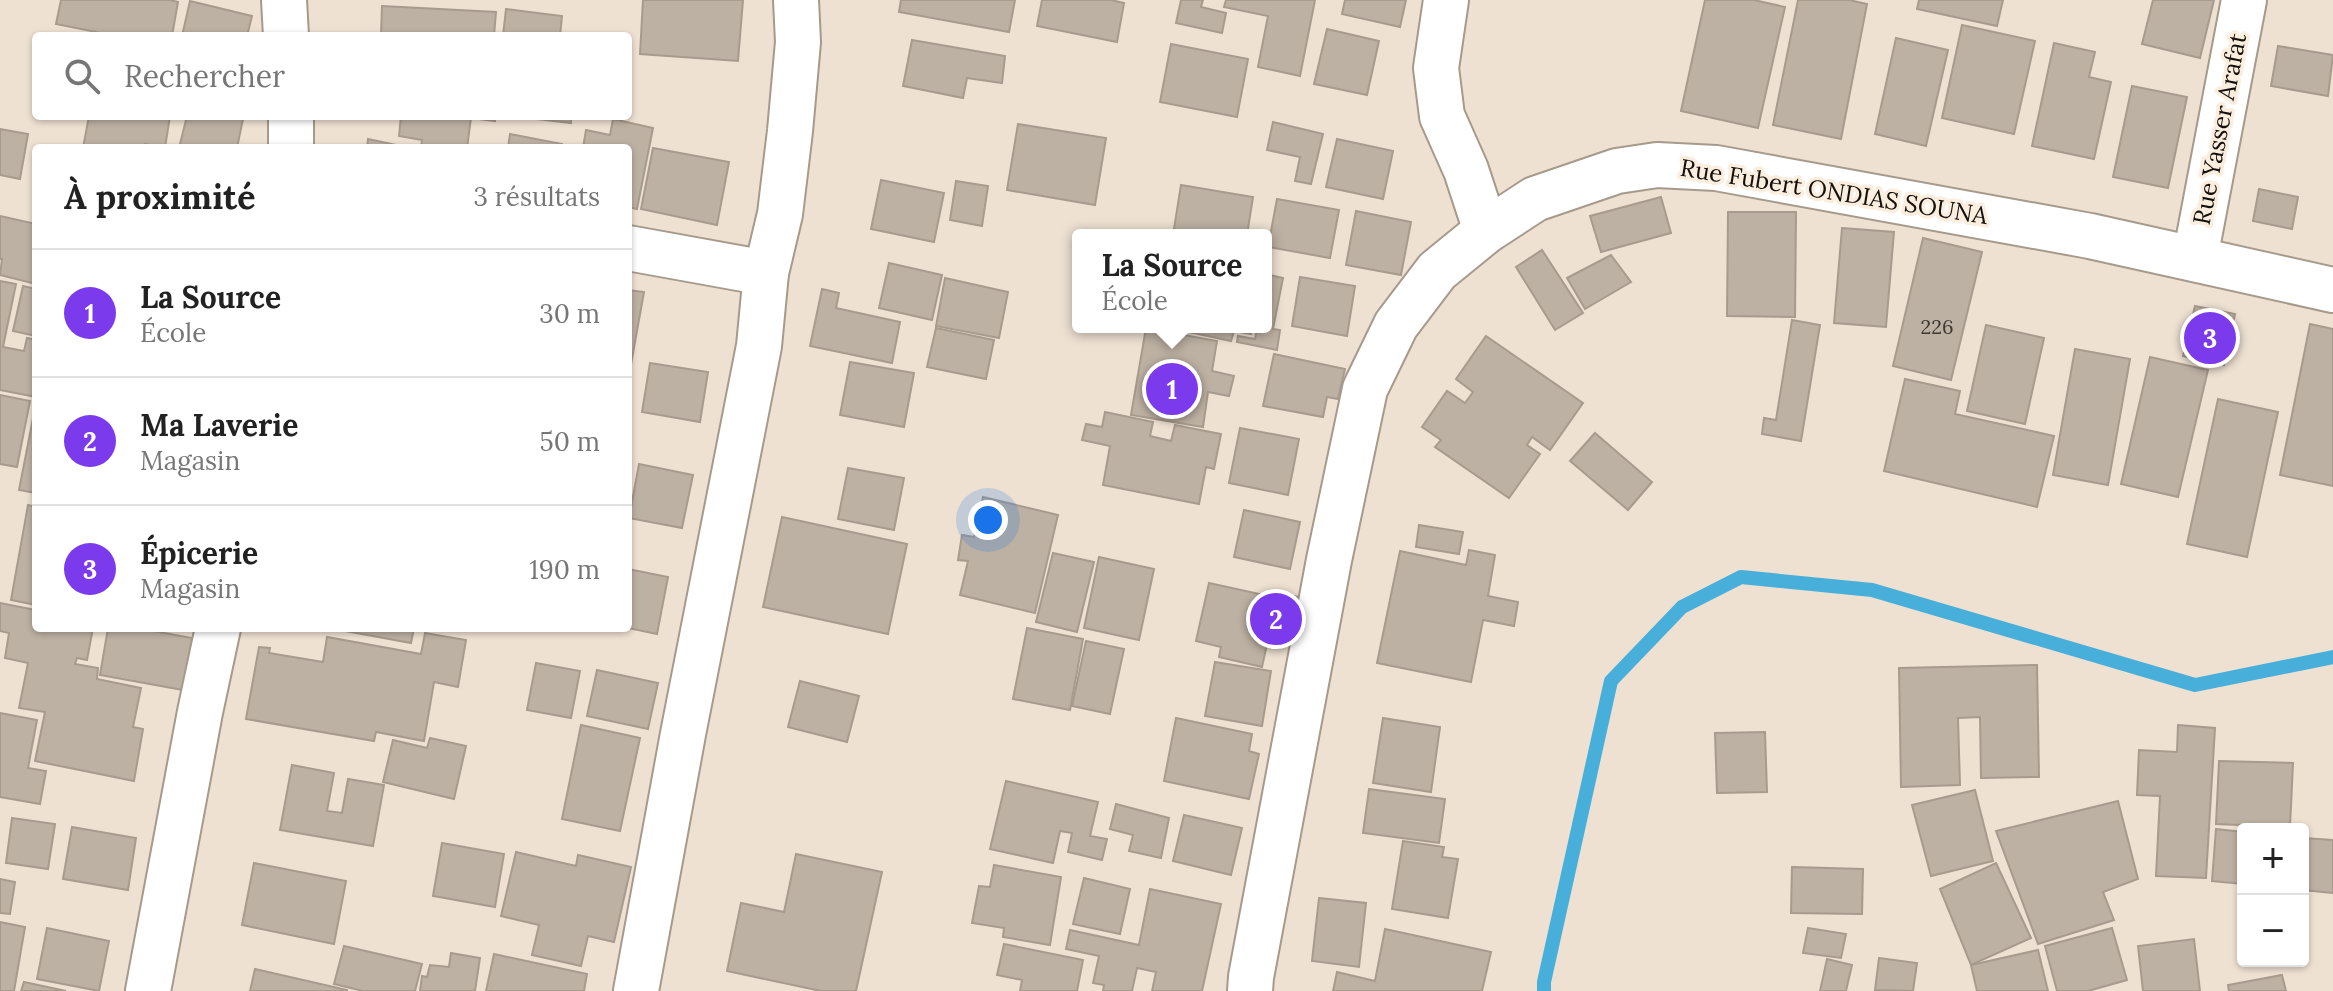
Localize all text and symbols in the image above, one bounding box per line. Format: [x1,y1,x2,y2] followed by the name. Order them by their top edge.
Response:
[2186,30,2253,227] street label: Rue Yasser Arafat
[32,32,632,120] search box
[60,54,104,98] icon: search
[124,57,285,95] text: Rechercher
[1678,152,1991,231] street label: Rue Fubert ONDIAS SOUNA
[64,175,255,218] text: À proximité
[473,180,600,213] text: 3 résultats
[1072,229,1272,333] popup
[1101,246,1243,284] text: La Source
[140,278,281,316] text: La Source
[1101,284,1168,317] text: École
[85,297,95,330] text: 1
[539,297,600,330] text: 30 m
[2184,308,2236,368] pin: 3
[1920,314,1954,339] house number: 226
[140,316,206,349] text: École
[1146,359,1198,419] pin: 1
[140,406,298,444] text: Ma Laverie
[83,425,97,458] text: 2
[540,425,600,458] text: 50 m
[140,444,240,477] text: Magasin
[968,500,1008,540] your location
[140,534,258,572] text: Épicerie
[83,553,97,586] text: 3
[529,553,600,586] text: 190 m
[140,572,240,605] text: Magasin
[1250,589,1302,649] pin: 2
[2237,823,2309,967] map controls
[2237,823,2309,895] button: +
[2237,895,2309,967] button: −

